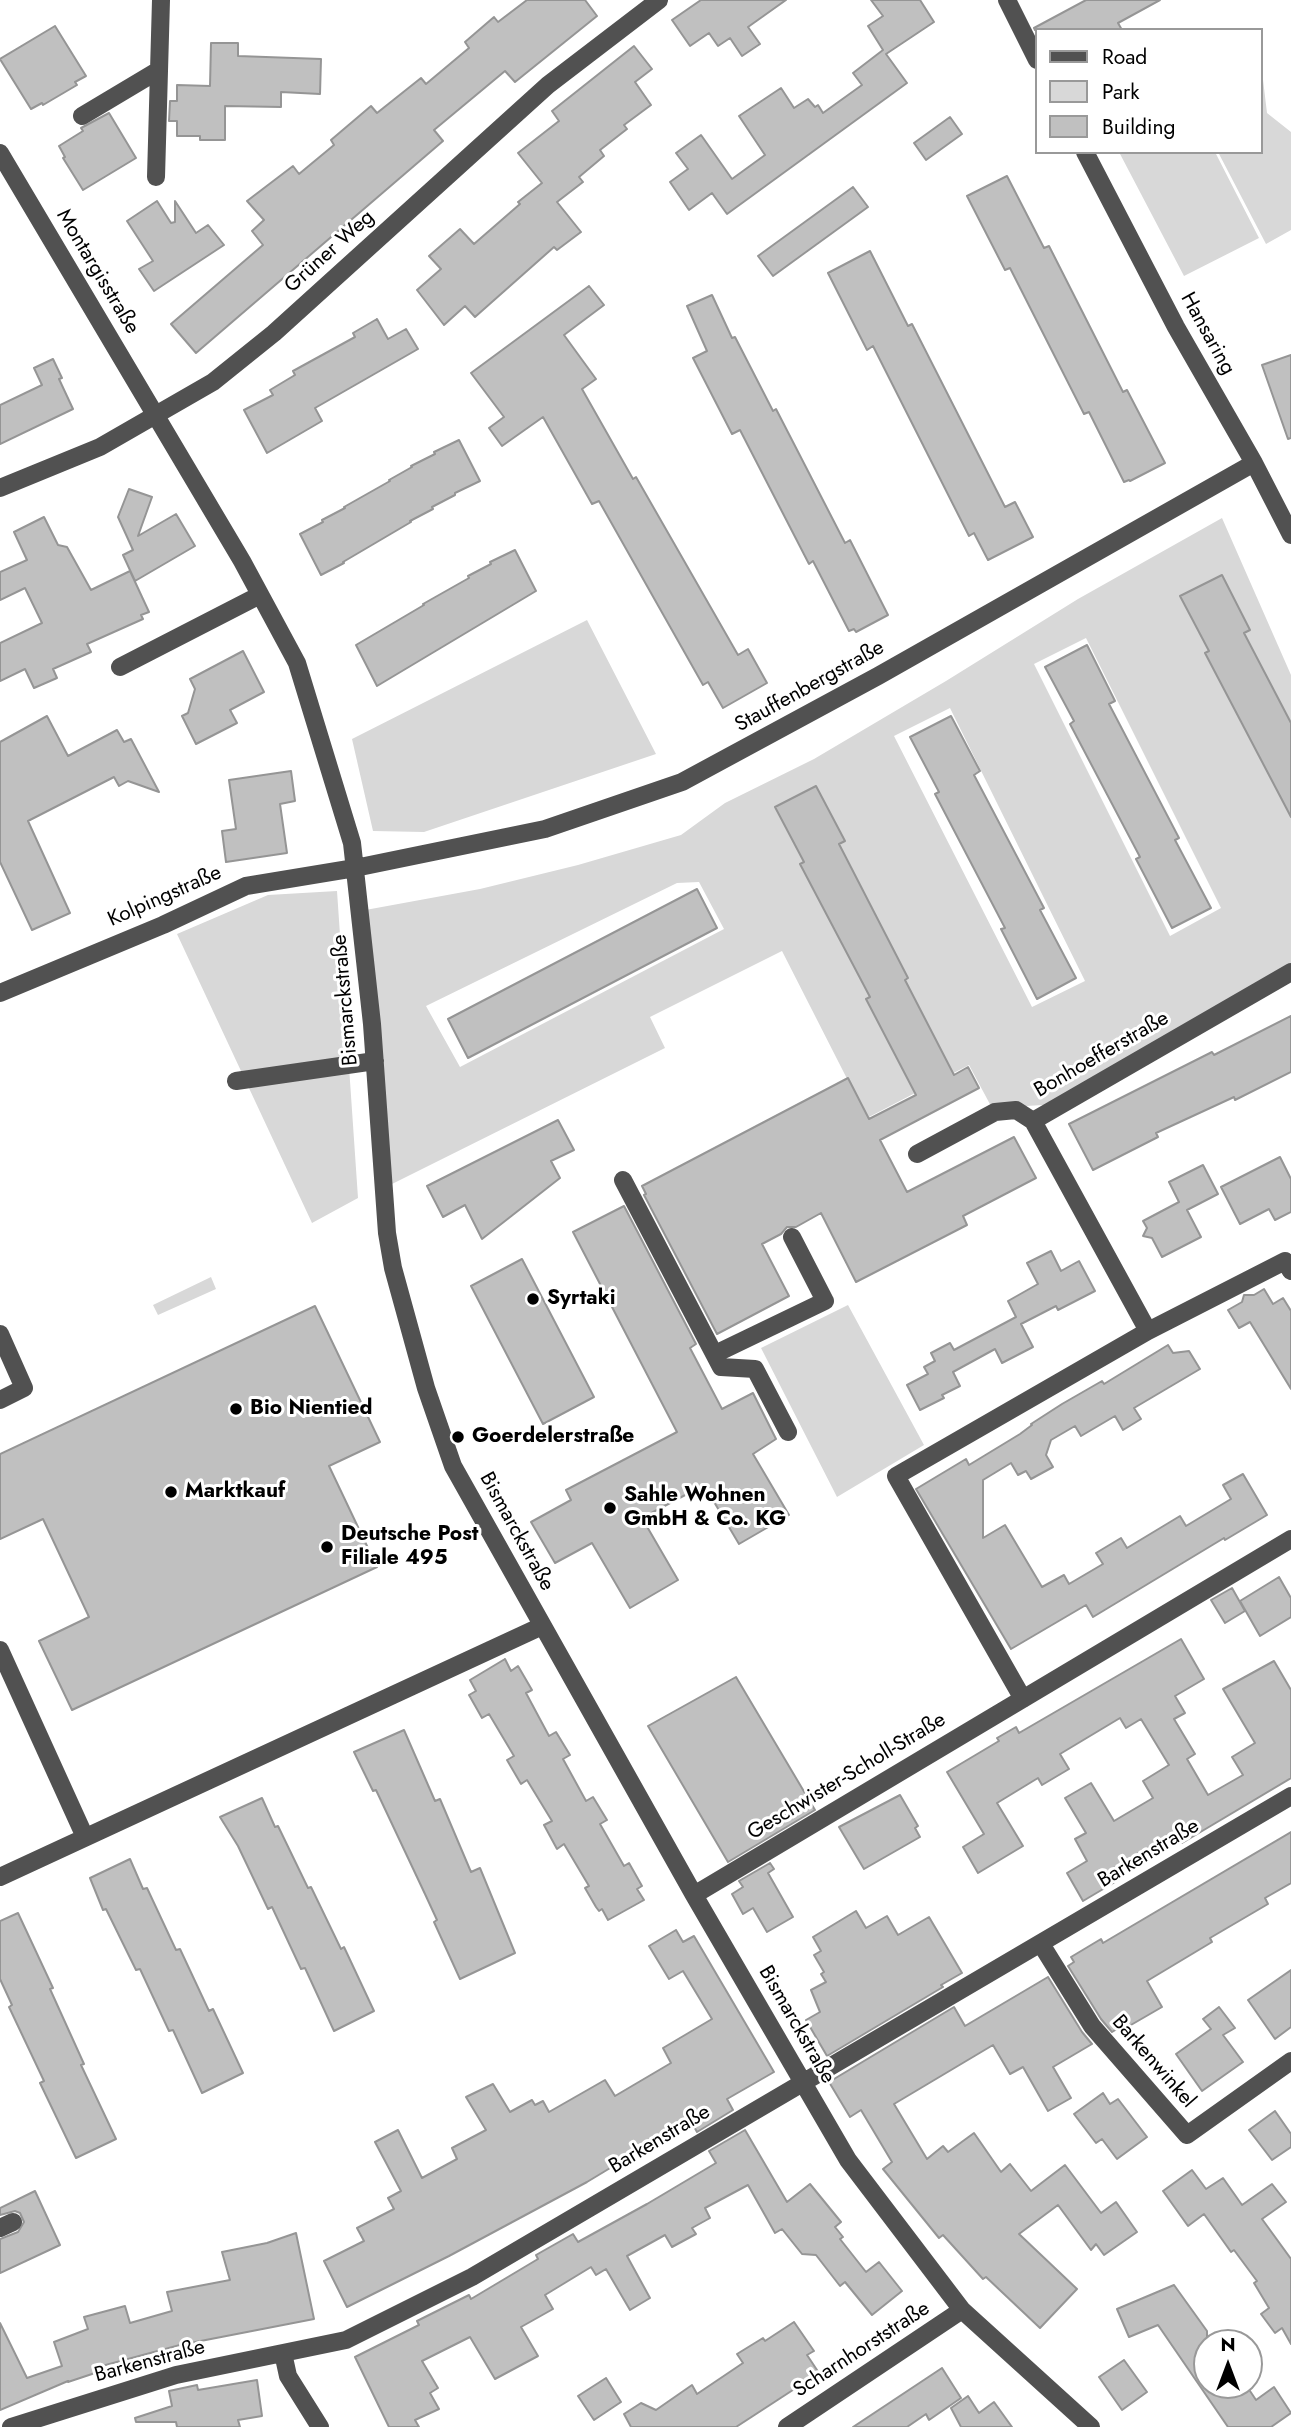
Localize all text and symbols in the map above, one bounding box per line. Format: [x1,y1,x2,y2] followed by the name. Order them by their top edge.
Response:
[1036,28,1263,154] legend
[1102,42,1147,72] text: Road
[1102,77,1139,107] text: Park
[1102,112,1175,142] text: Building
[50,205,144,339] street label: Montargisstraße
[280,205,380,299] street label: Grüner Weg
[1174,288,1240,380] street label: Hansaring
[731,636,889,738] street label: Stauffenbergstraße
[104,861,226,933] street label: Kolpingstraße
[328,933,364,1067] street label: Bismarckstraße
[1030,1006,1174,1104] street label: Bonhoefferstraße
[547,1286,616,1312] place label: Syrtaki
[525,1291,541,1307] marker: Syrtaki
[250,1396,372,1422] place label: Bio Nientied
[228,1401,244,1417] marker: Bio Nientied
[472,1424,634,1450] place label: Goerdelerstraße
[450,1429,466,1445] marker: Goerdelerstraße
[473,1468,559,1596] street label: Bismarckstraße
[185,1479,285,1505] place label: Marktkauf
[624,1483,786,1533] place label: Sahle Wohnen GmbH & Co. KG
[163,1484,179,1500] marker: Marktkauf
[602,1500,618,1516] marker: Sahle Wohnen GmbH & Co. KG
[341,1522,479,1572] place label: Deutsche Post Filiale 495
[319,1539,335,1555] marker: Deutsche Post Filiale 495
[743,1708,951,1846] street label: Geschwister-Scholl-Straße
[1094,1814,1204,1894] street label: Barkenstraße
[752,1962,840,2088] street label: Bismarckstraße
[1106,2010,1200,2114] street label: Barkenwinkel
[605,2100,715,2180] street label: Barkenstraße
[789,2297,935,2403] street label: Scharnhorststraße
[1193,2329,1263,2399] north arrow
[1220,2331,1236,2358] text: N
[92,2335,208,2389] street label: Barkenstraße

